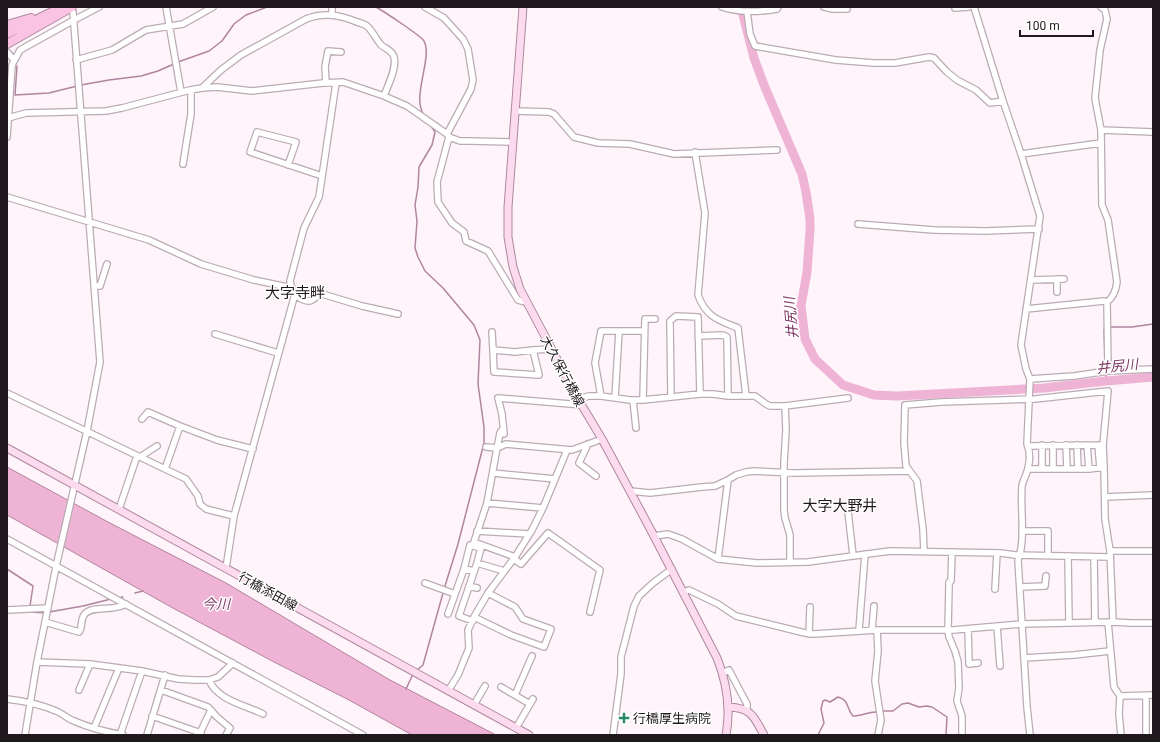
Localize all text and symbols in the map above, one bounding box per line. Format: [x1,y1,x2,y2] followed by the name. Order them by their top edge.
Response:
[1020,12,1093,38] scale bar
[1026,19,1060,33] text: 100 m
[265,284,325,302] district label: 大字寺畔
[781,294,801,340] water label: 井尻川
[538,333,587,409] street label: 大久保行橋線
[1095,356,1141,376] water label: 井尻川
[802,497,878,515] district label: 大字大野井
[236,569,300,614] street label: 行橋添田線
[202,596,232,612] water label: 今川
[633,711,711,726] place label: 行橋厚生病院
[618,712,630,724] marker: 行橋厚生病院

